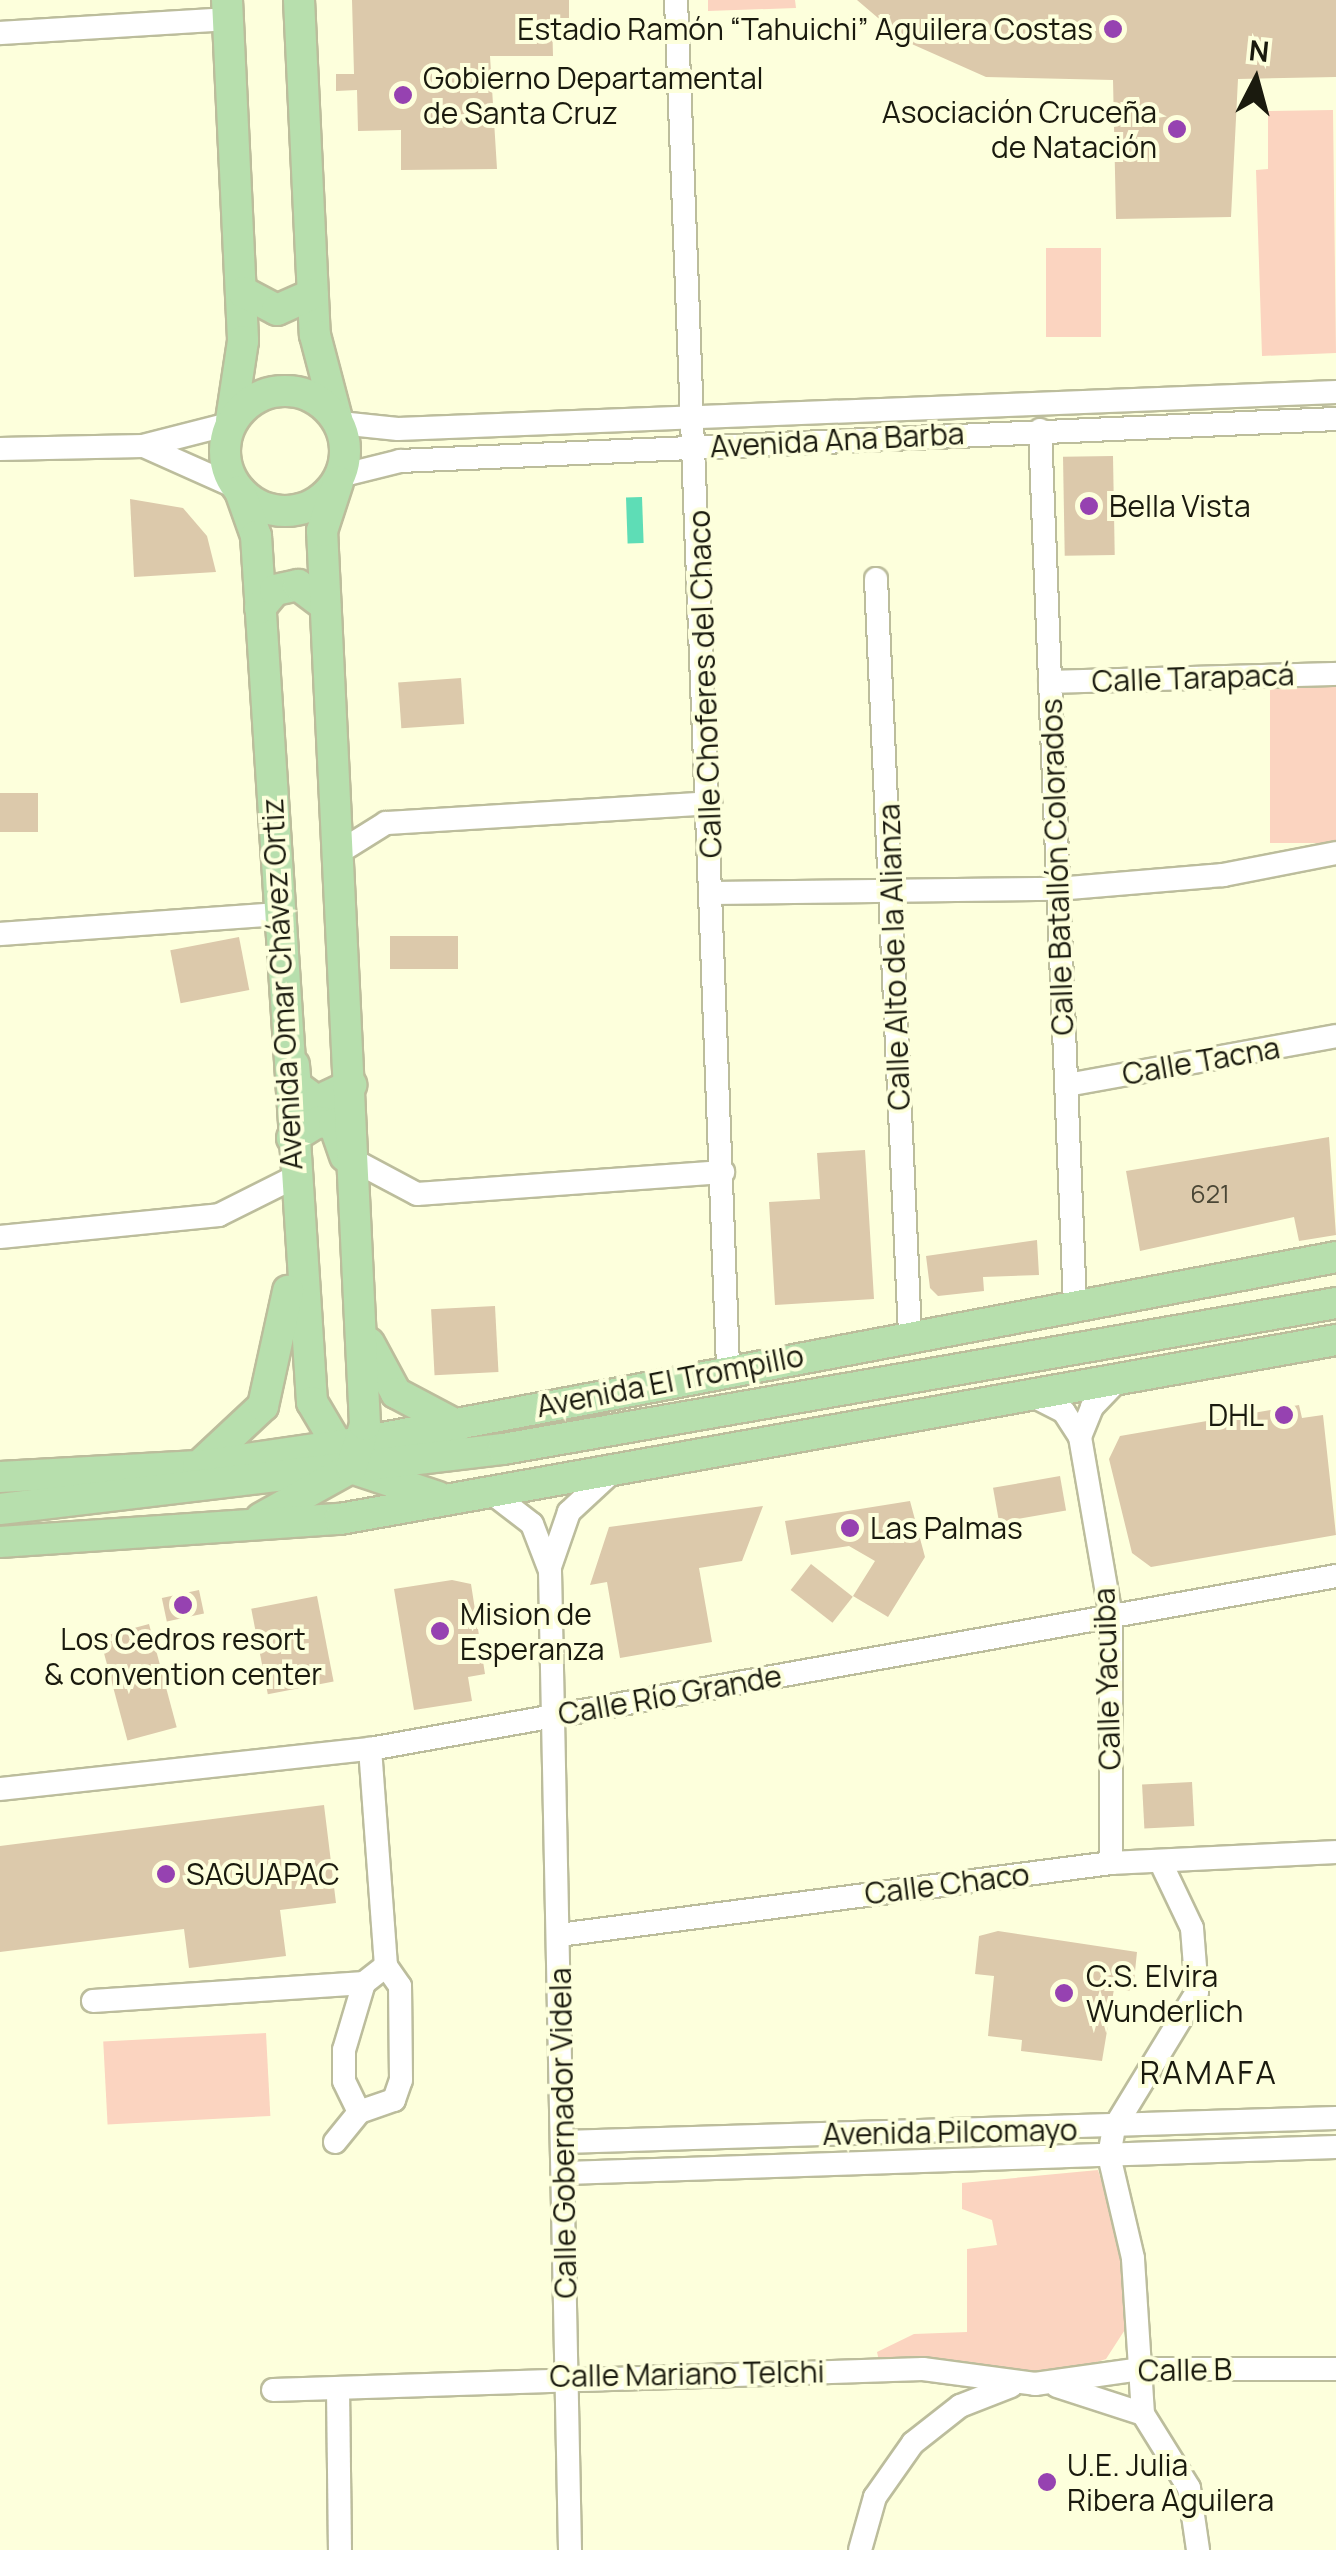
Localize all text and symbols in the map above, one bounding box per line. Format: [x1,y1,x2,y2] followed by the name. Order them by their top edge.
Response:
[517,11,1093,47] place label: Estadio Ramón “Tahuichi” Aguilera Costas
[1102,18,1124,40] marker: Estadio Ramón “Tahuichi” Aguilera Costas
[1206,30,1306,130] north arrow
[1247,30,1271,70] text: N
[423,60,764,130] place label: Gobierno Departamental de Santa Cruz
[392,84,414,106] marker: Gobierno Departamental de Santa Cruz
[882,94,1157,164] place label: Asociación Cruceña de Natación
[1166,118,1188,140] marker: Asociación Cruceña de Natación
[709,415,965,465] street label: Avenida Ana Barba
[1109,488,1251,524] place label: Bella Vista
[1078,495,1100,517] marker: Bella Vista
[681,509,729,859] street label: Calle Choferes del Chaco
[1091,656,1295,700] street label: Calle Tarapacá
[1033,698,1081,1036] street label: Calle Batallón Colorados
[254,797,310,1171] street label: Avenida Omar Chávez Ortiz
[871,803,917,1111] street label: Calle Alto de la Alianza
[1119,1029,1283,1093] street label: Calle Tacna
[1190,1179,1230,1209] house number: 621
[533,1337,807,1425] street label: Avenida El Trompillo
[1208,1397,1264,1433] place label: DHL
[1273,1404,1295,1426] marker: DHL
[870,1510,1023,1546] place label: Las Palmas
[839,1517,861,1539] marker: Las Palmas
[1086,1587,1128,1771] street label: Calle Yacuiba
[172,1594,194,1616] marker: Los Cedros resort & convention center
[460,1596,604,1666] place label: Mision de Esperanza
[429,1620,451,1642] marker: Mision de Esperanza
[44,1621,322,1692] place label: Los Cedros resort & convention center
[555,1658,785,1732] street label: Calle Río Grande
[186,1856,340,1892] place label: SAGUAPAC
[863,1856,1031,1912] street label: Calle Chaco
[155,1863,177,1885] marker: SAGUAPAC
[1086,1958,1243,2028] place label: C.S. Elvira Wunderlich
[542,1967,584,2299] street label: Calle Gobernador Videla
[1051,1980,1077,2006] marker: C.S. Elvira Wunderlich
[1140,2053,1278,2091] district label: RAMAFA
[822,2112,1078,2152] street label: Avenida Pilcomayo
[1138,2351,1232,2389] street label: Calle B
[549,2354,825,2394] street label: Calle Mariano Telchi
[1067,2447,1274,2518] place label: U.E. Julia Ribera Aguilera
[1036,2471,1058,2493] marker: U.E. Julia Ribera Aguilera

